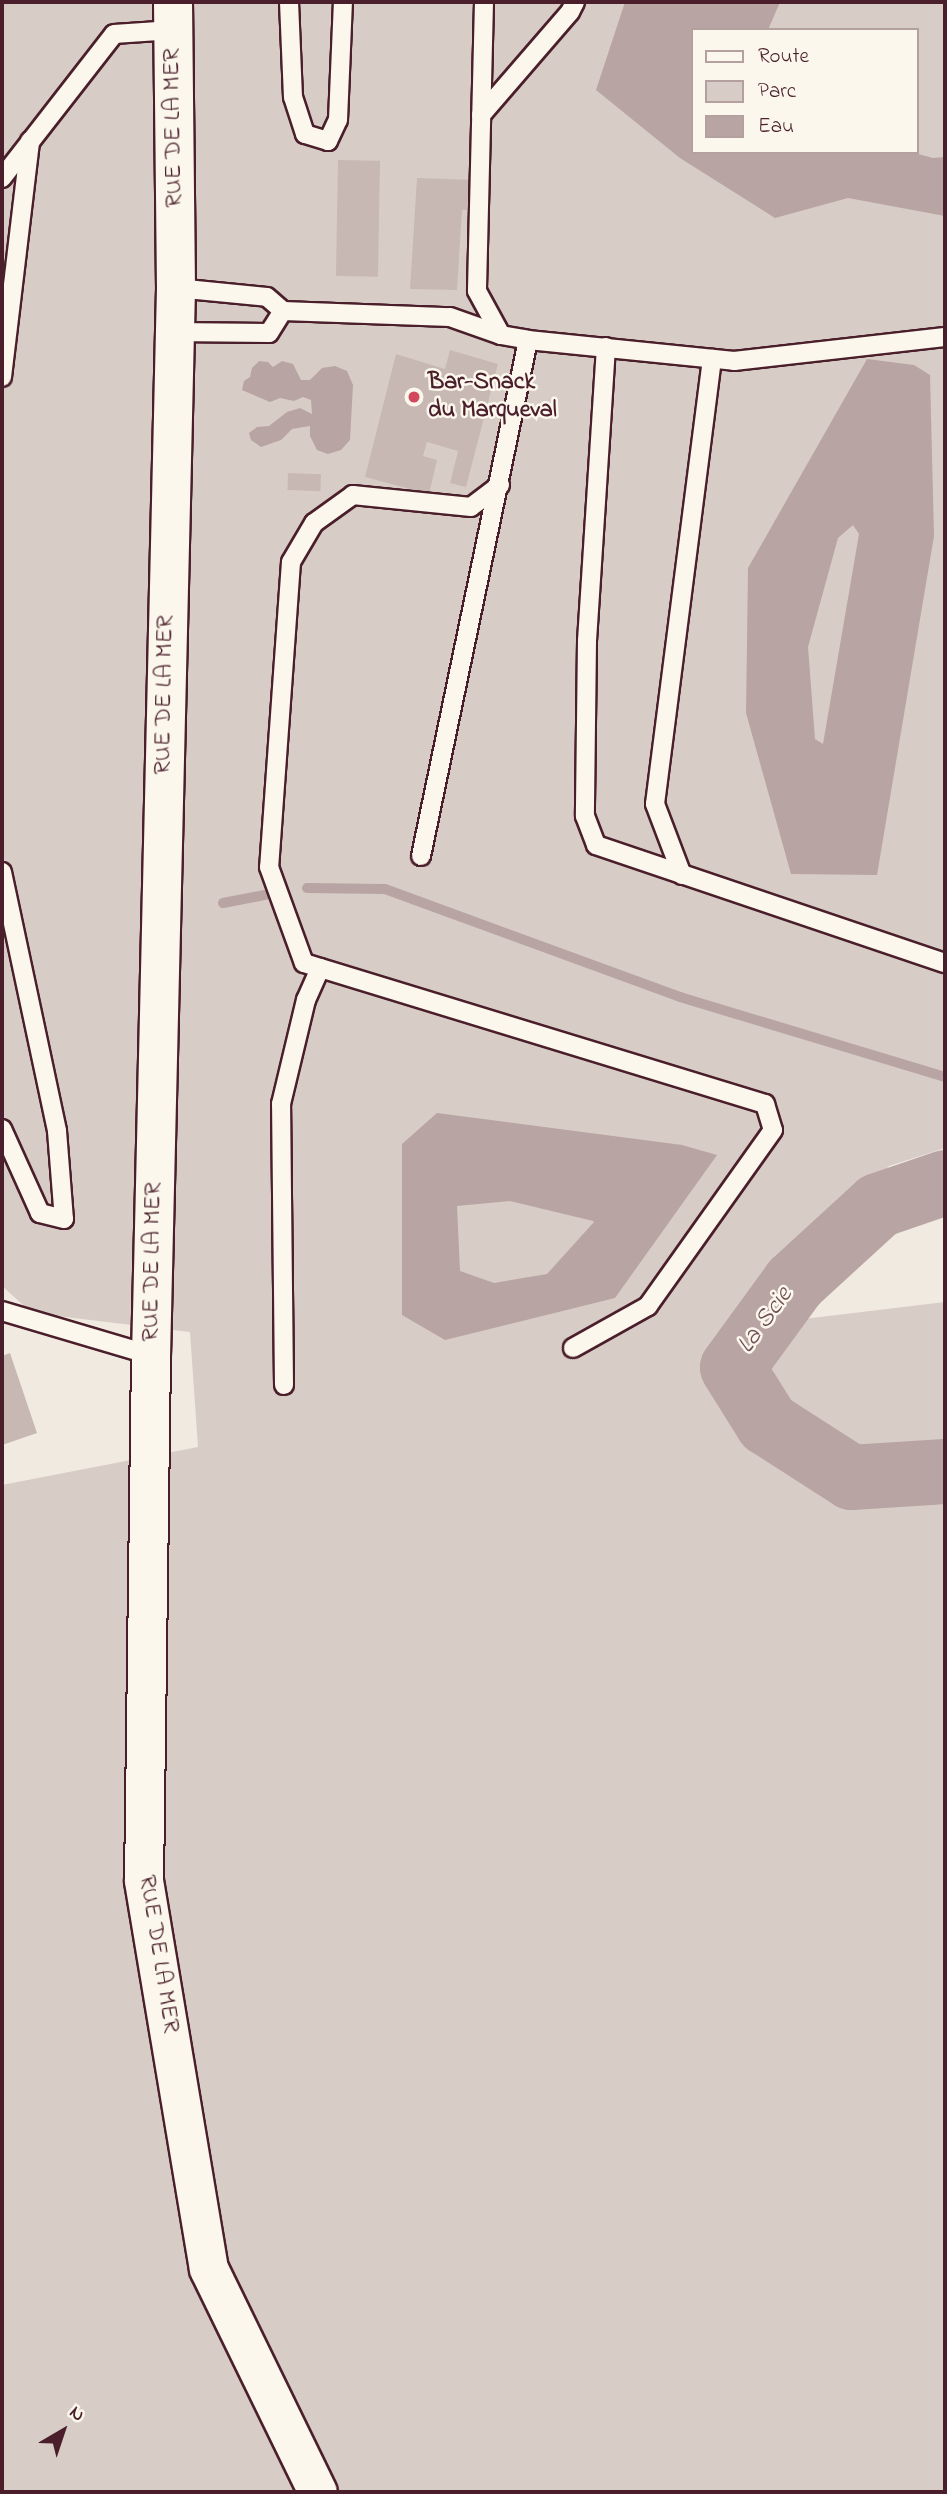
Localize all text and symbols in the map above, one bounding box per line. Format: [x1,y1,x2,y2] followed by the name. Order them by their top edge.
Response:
[692,28,919,154] legend
[758,42,809,72] text: Route
[158,48,190,208] street label: RUE DE LA MER
[758,77,796,107] text: Parc
[758,112,794,142] text: Eau
[428,369,557,425] place label: Bar-Snack du Marqueval
[406,389,422,405] marker: Bar-Snack du Marqueval
[149,615,181,775] street label: RUE DE LA MER
[137,1182,169,1342] street label: RUE DE LA MER
[731,1282,801,1360] water label: La Scie
[131,1873,185,2035] street label: RUE DE LA MER
[28,2396,98,2466] north arrow
[63,2400,90,2429] text: N

